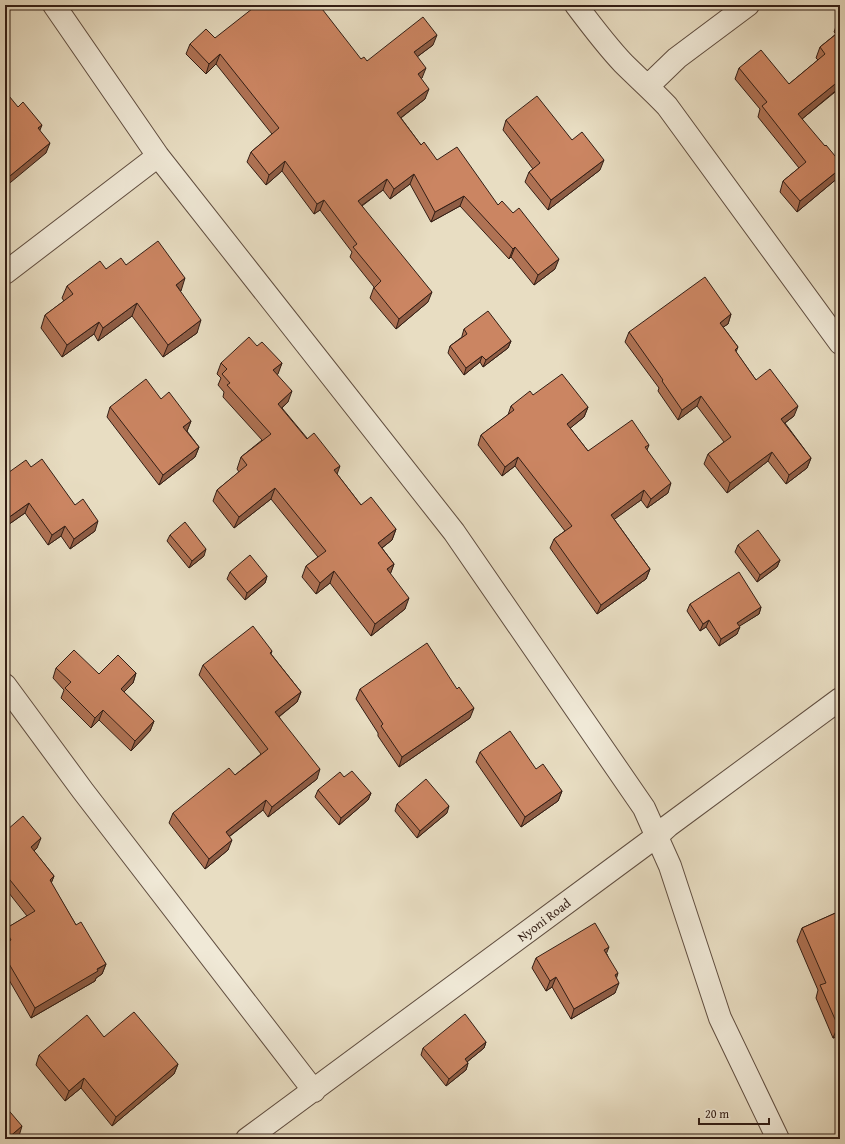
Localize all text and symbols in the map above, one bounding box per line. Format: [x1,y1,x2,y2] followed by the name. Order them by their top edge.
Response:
[513,894,575,946] street label: Nyoni Road
[699,1100,769,1126] scale bar
[705,1105,729,1122] text: 20 m

